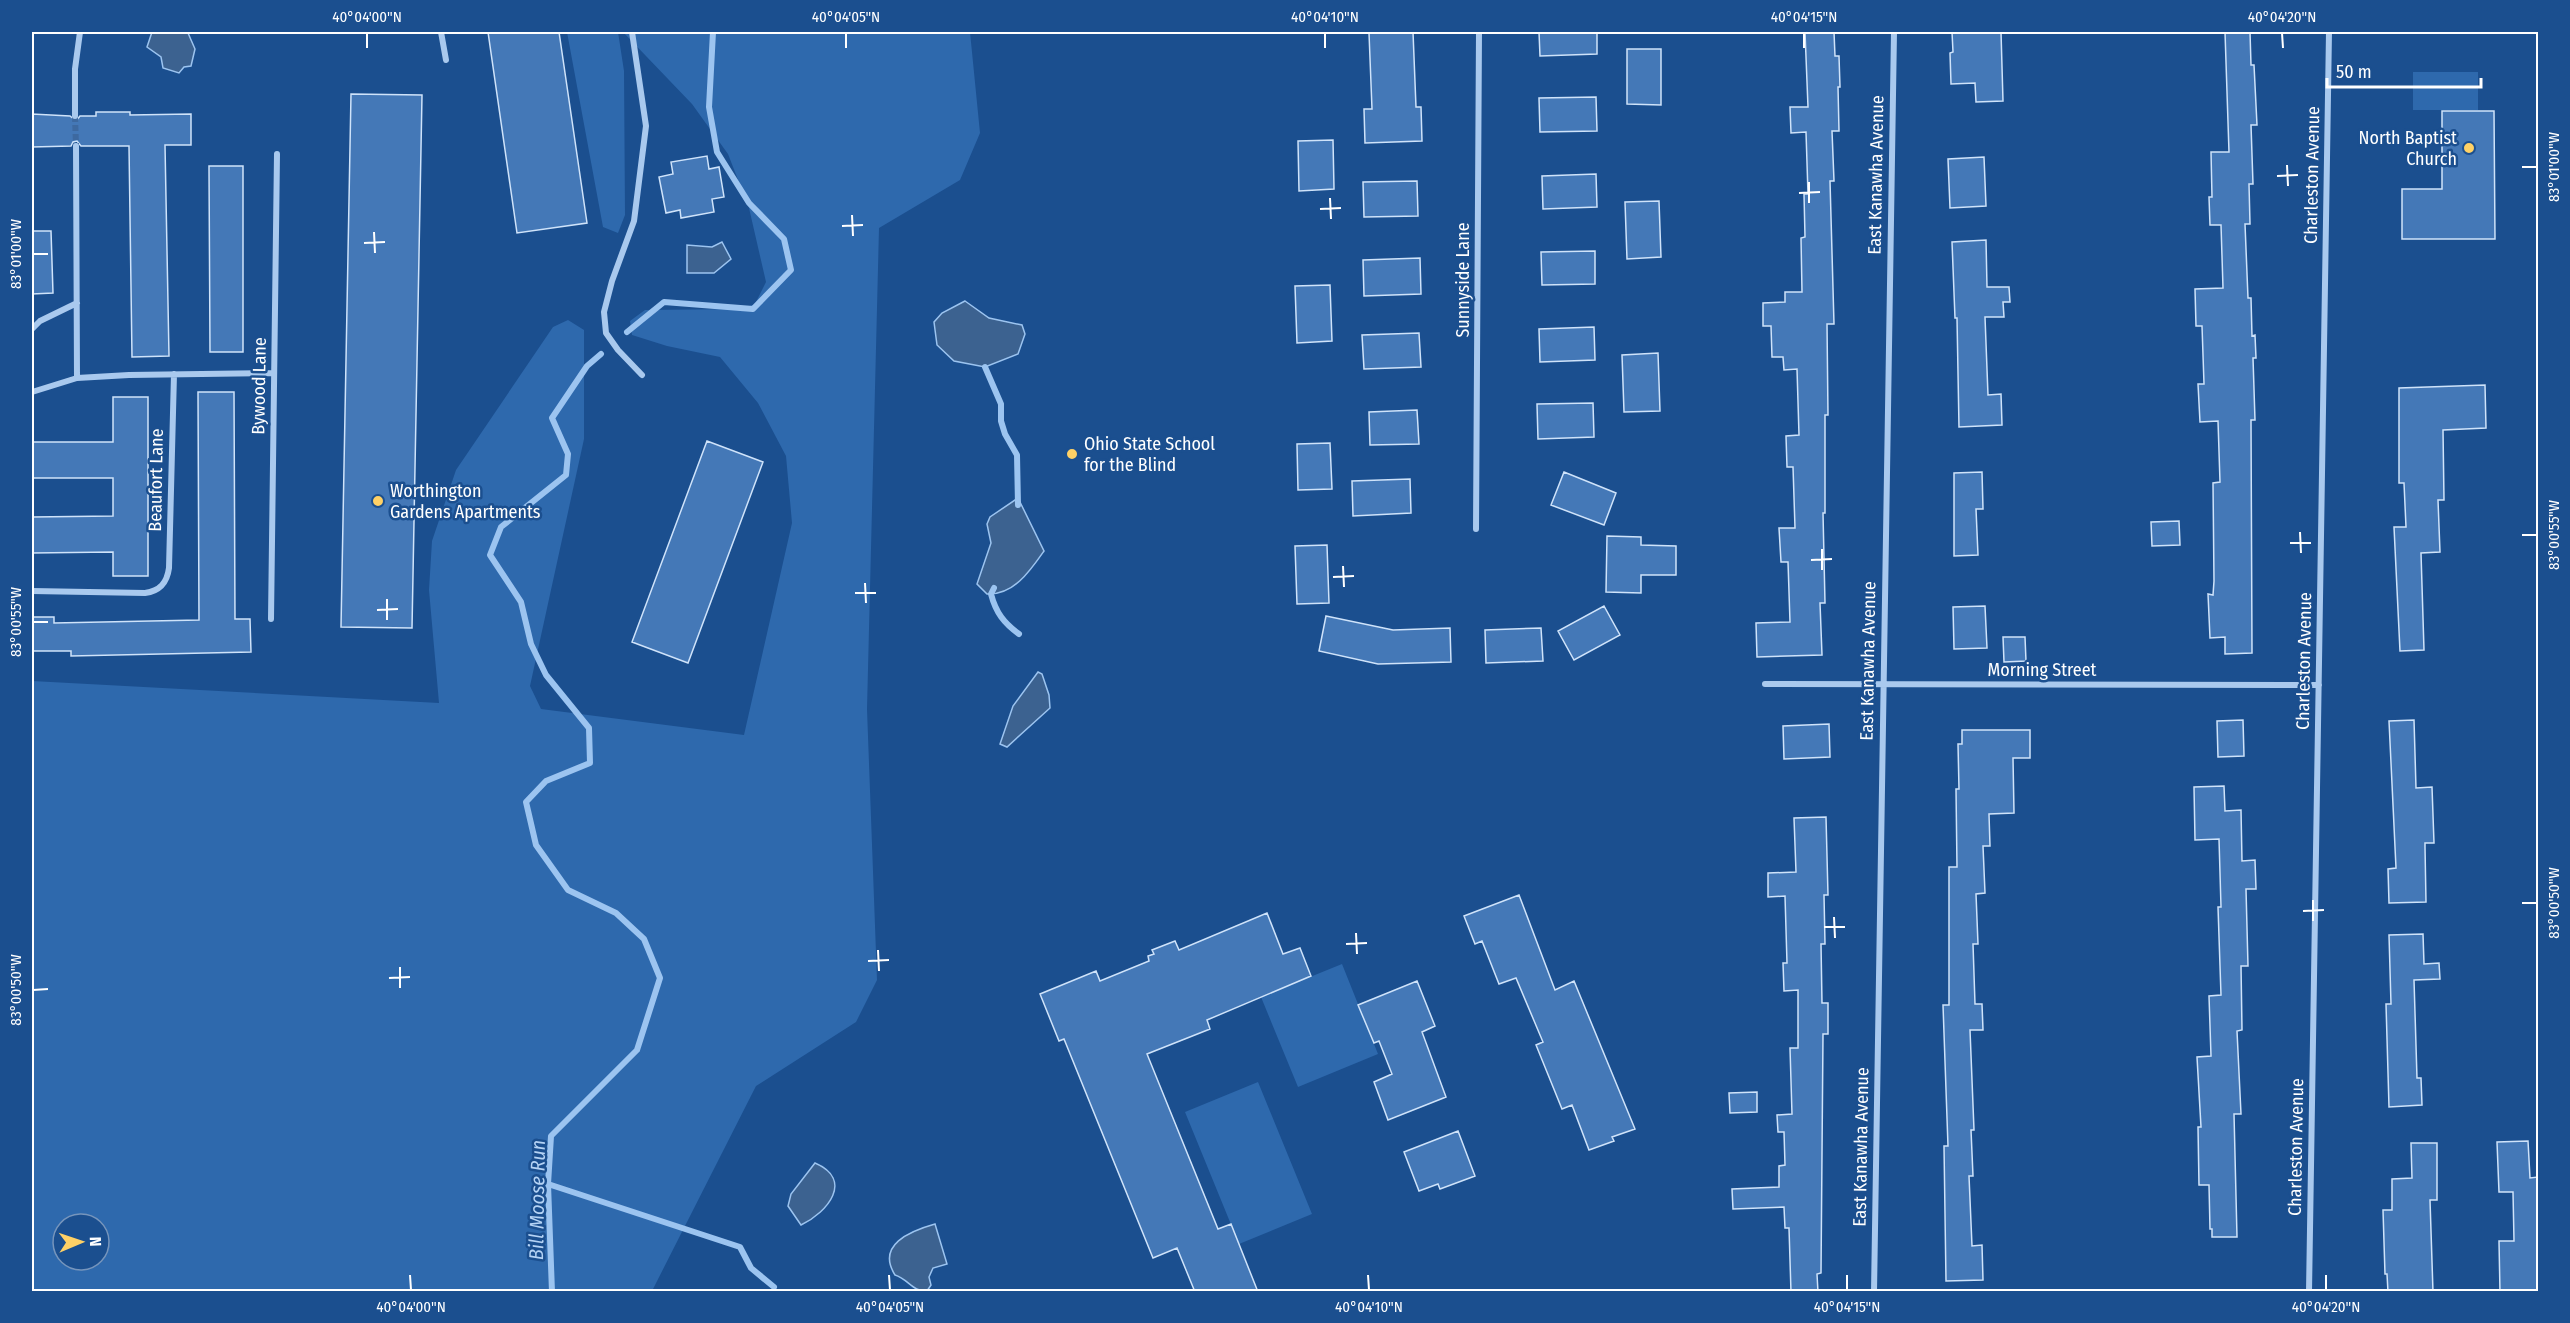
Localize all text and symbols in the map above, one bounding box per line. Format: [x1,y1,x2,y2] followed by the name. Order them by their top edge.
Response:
[332,8,402,26] text: 40°04'00"N
[812,8,880,26] text: 40°04'05"N
[1291,8,1359,26] text: 40°04'10"N
[1771,8,1837,26] text: 40°04'15"N
[2248,8,2316,26] text: 40°04'20"N
[2327,51,2482,89] scale bar
[2336,61,2372,83] text: 50 m
[1864,95,1888,255] street label: East Kanawha Avenue
[2300,106,2324,244] street label: Charleston Avenue
[2358,127,2457,170] place label: North Baptist Church
[2545,132,2563,202] text: 83°01'00"W
[2462,141,2476,155] marker: North Baptist Church
[7,219,25,289] text: 83°01'00"W
[1452,222,1474,338] street label: Sunnyside Lane
[247,337,271,435] street label: Bywood Lane
[144,428,168,532] street label: Beaufort Lane
[1084,433,1215,476] place label: Ohio State School for the Blind
[1065,447,1079,461] marker: Ohio State School for the Blind
[390,480,541,523] place label: Worthington Gardens Apartments
[371,494,385,508] marker: Worthington Gardens Apartments
[2545,500,2563,570] text: 83°00'55"W
[1856,581,1880,741] street label: East Kanawha Avenue
[7,587,25,657] text: 83°00'55"W
[2292,592,2316,730] street label: Charleston Avenue
[1987,659,2097,681] street label: Morning Street
[2545,867,2563,939] text: 83°00'50"W
[7,954,25,1026] text: 83°00'50"W
[1849,1067,1873,1227] street label: East Kanawha Avenue
[2284,1078,2308,1216] street label: Charleston Avenue
[524,1140,550,1260] water label: Bill Moose Run
[51,1212,111,1272] north arrow
[86,1236,105,1247] text: N
[376,1298,446,1316] text: 40°04'00"N
[856,1298,924,1316] text: 40°04'05"N
[1335,1298,1403,1316] text: 40°04'10"N
[1814,1298,1880,1316] text: 40°04'15"N
[2292,1298,2360,1316] text: 40°04'20"N

